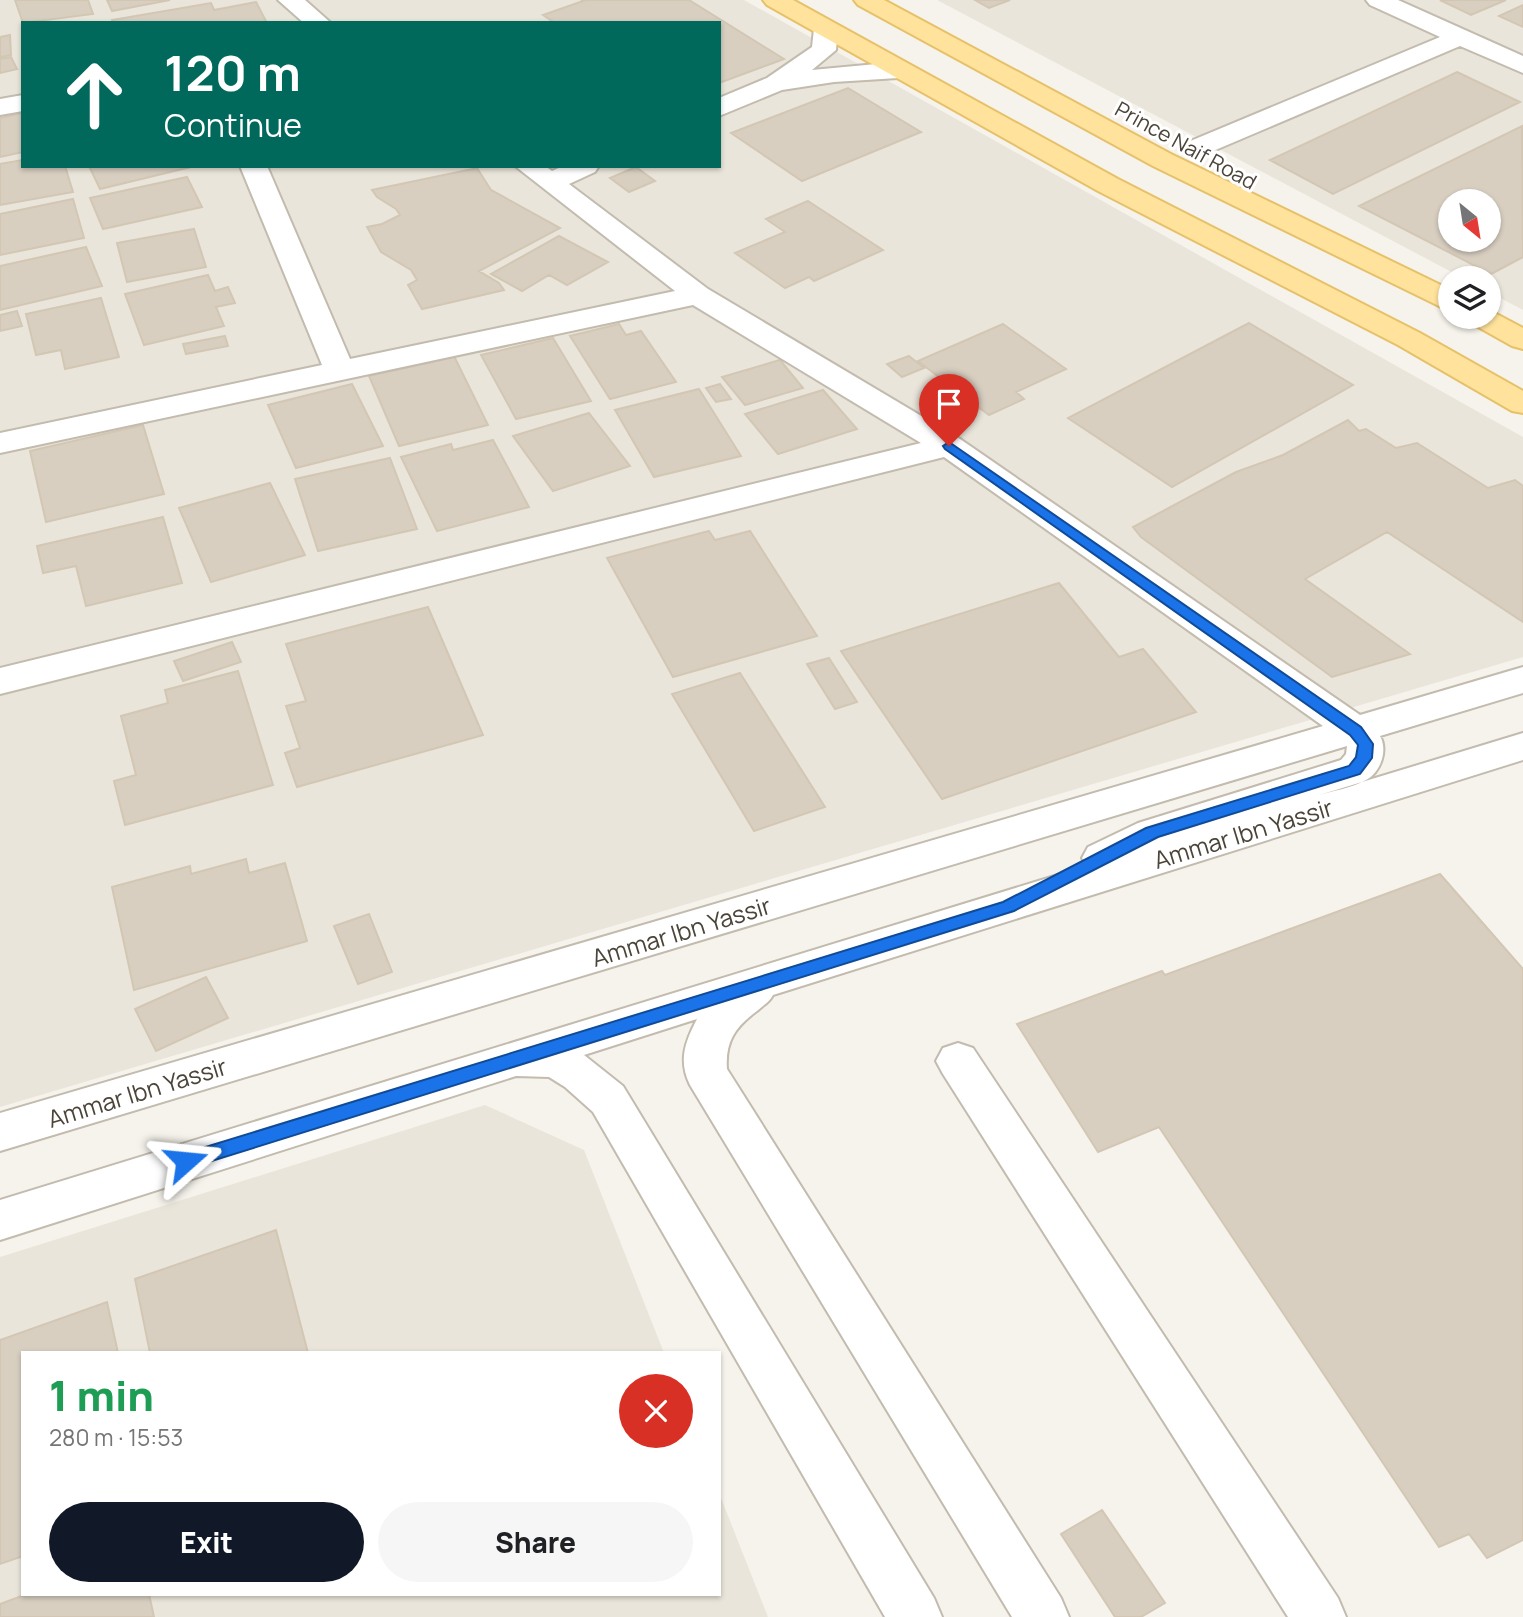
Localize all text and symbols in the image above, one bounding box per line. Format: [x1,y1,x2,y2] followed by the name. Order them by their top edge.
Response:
[164,39,301,106] text: 120 m
[49,49,140,140] icon: ahead
[1110,95,1262,195] street label: Prince Naif Road
[164,103,302,147] text: Continue
[1438,189,1502,252] north arrow
[1438,189,1501,329] map controls
[1438,266,1501,329] button: layers
[919,374,979,446] pin
[930,385,968,423] icon: arrive
[1149,790,1337,876] street label: Ammar Ibn Yassir
[587,888,775,974] street label: Ammar Ibn Yassir
[43,1049,231,1135] street label: Ammar Ibn Yassir
[149,1124,223,1198] position arrow
[49,1366,154,1424] text: 1 min
[619,1374,693,1448] button: close
[49,1421,183,1453] text: 280 m · 15:53
[49,1502,364,1582] button: Exit
[378,1502,693,1582] button: Share

